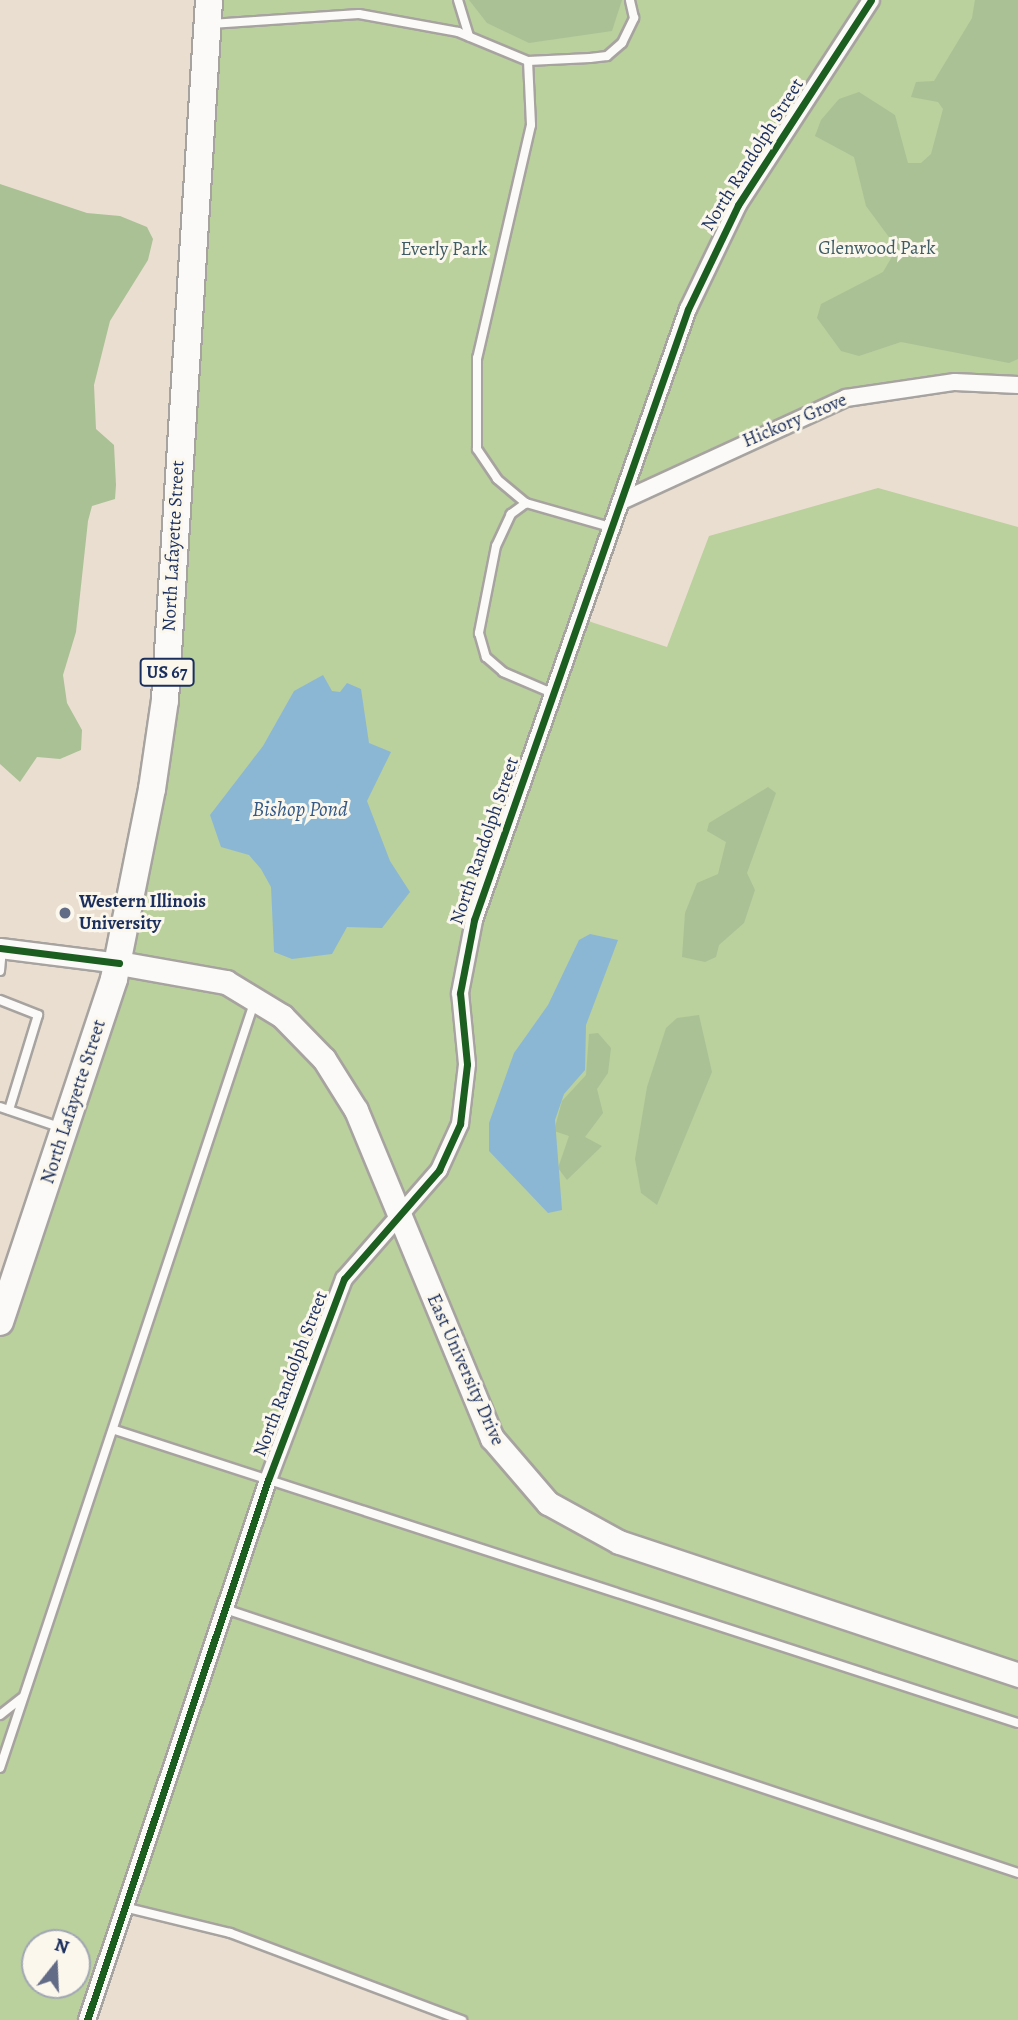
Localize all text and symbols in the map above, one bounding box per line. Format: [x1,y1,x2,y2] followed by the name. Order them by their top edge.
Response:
[697,74,809,236] street label: North Randolph Street
[818,238,936,260] park label: Glenwood Park
[400,239,488,261] park label: Everly Park
[739,389,851,453] street label: Hickory Grove
[158,460,190,632] street label: North Lafayette Street
[139,658,195,686] road number: US 67
[446,754,524,928] street label: North Randolph Street
[252,796,348,822] water label: Bishop Pond
[79,891,206,935] place label: Western Illinois University
[57,905,73,921] marker: Western Illinois University
[37,1017,111,1187] street label: North Lafayette Street
[249,1288,333,1460] street label: North Randolph Street
[421,1291,509,1449] street label: East University Drive
[21,1929,91,1999] north arrow
[51,1931,72,1960] text: N

